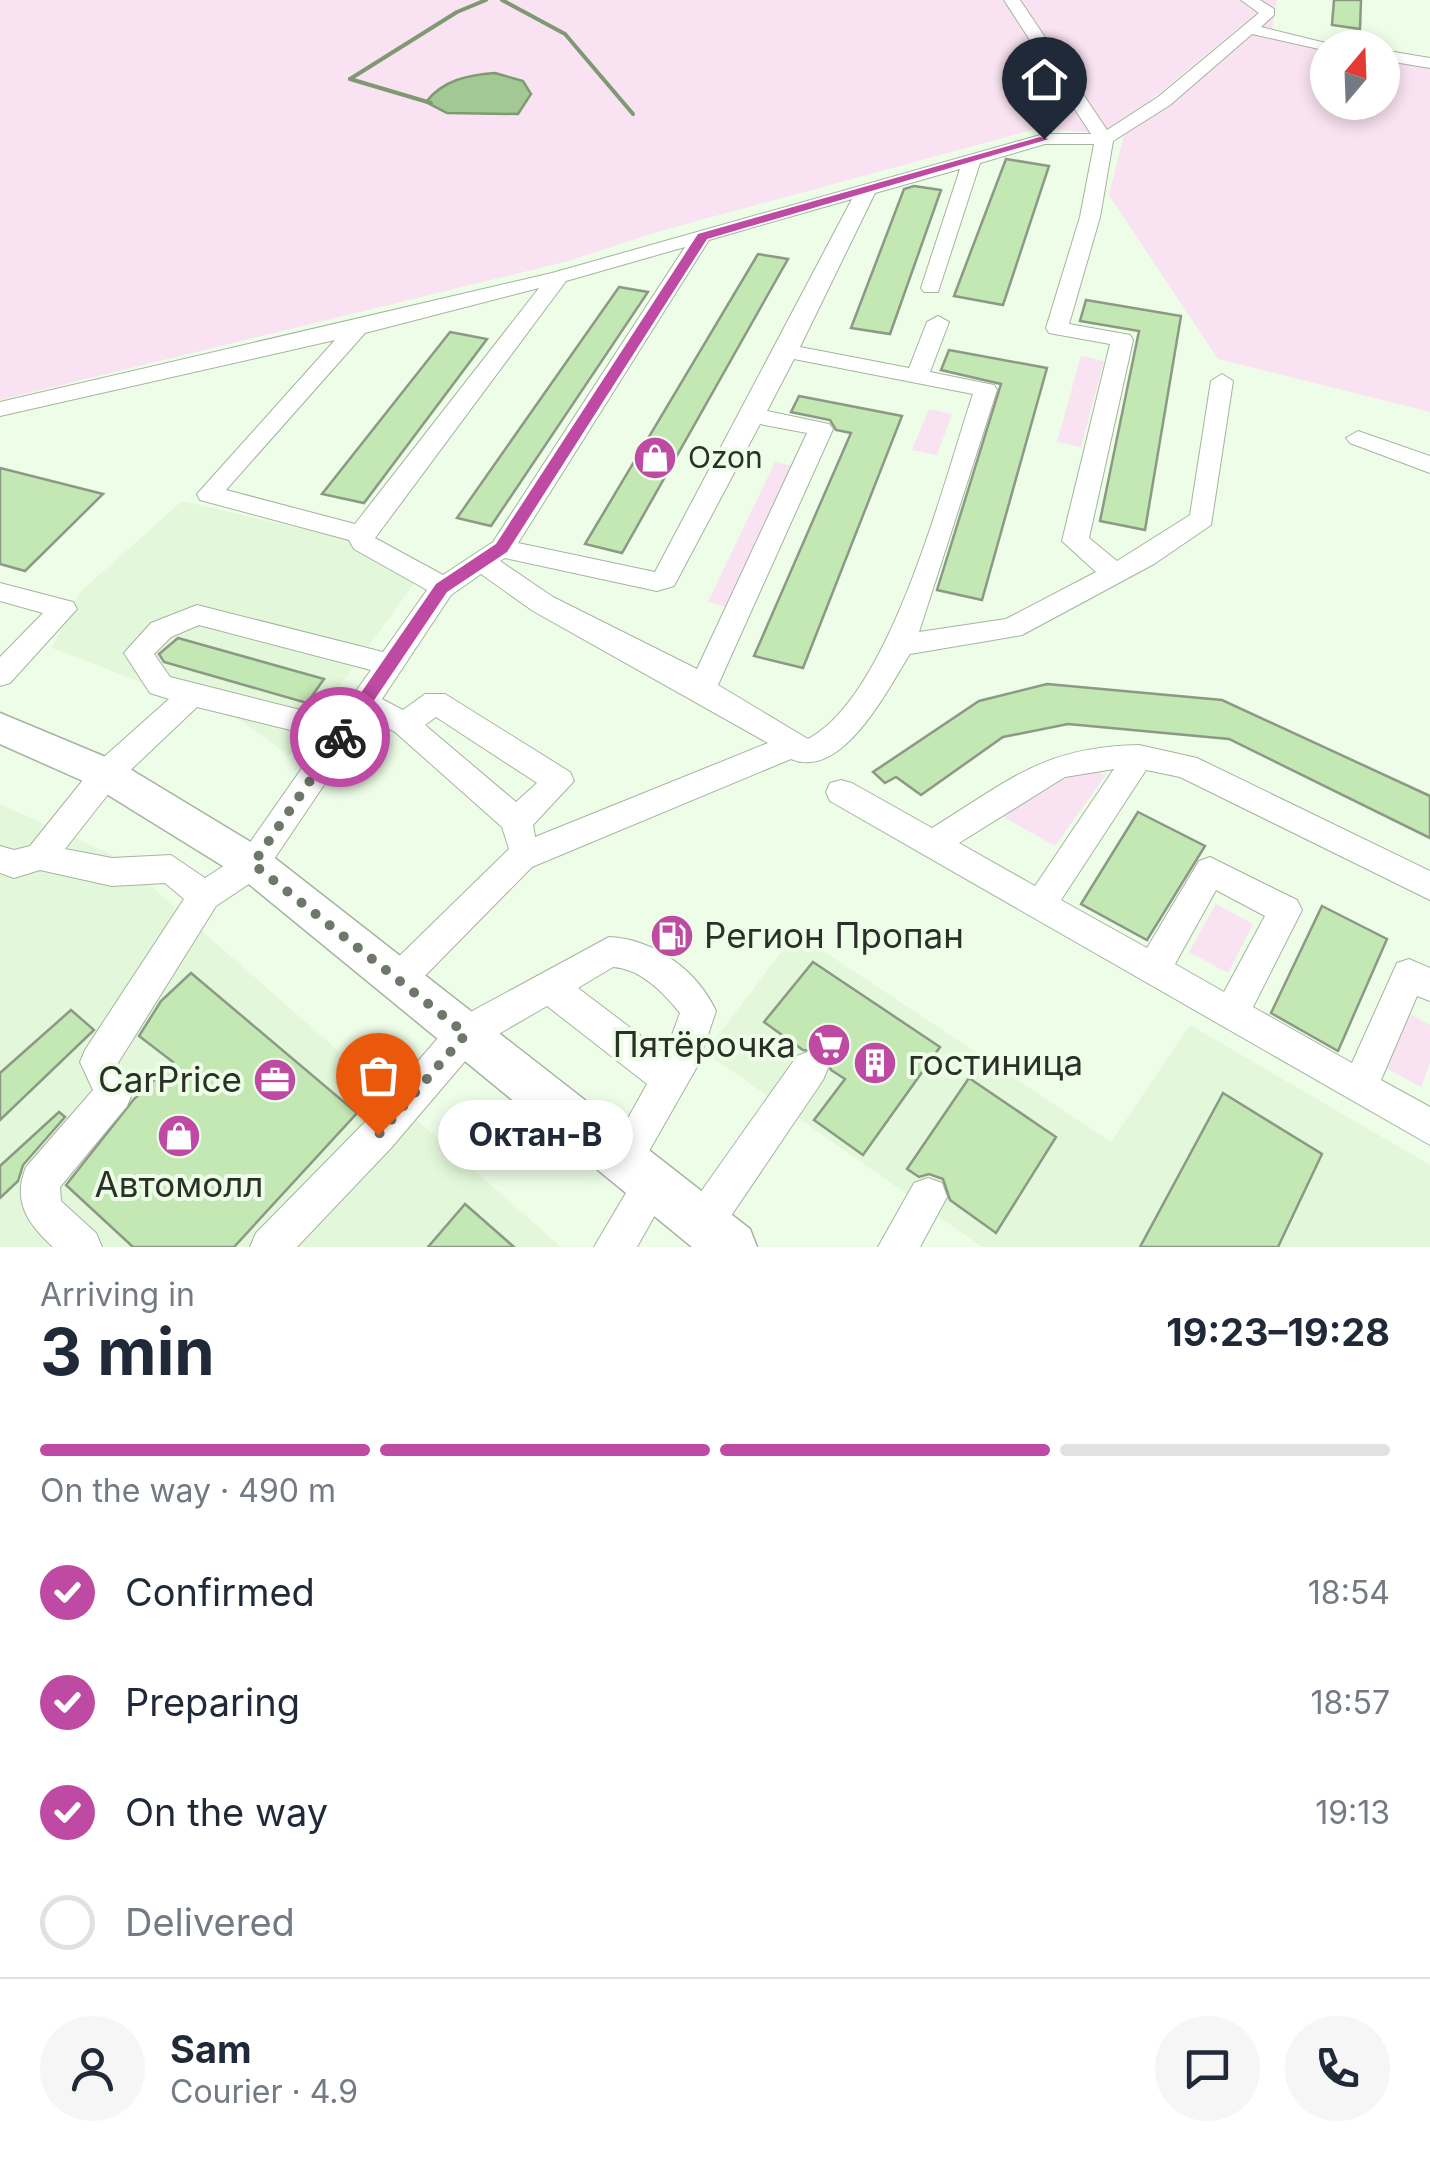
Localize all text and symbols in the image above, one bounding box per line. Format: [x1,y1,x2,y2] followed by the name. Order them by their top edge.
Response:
[1310,30,1400,120] north arrow
[1310,30,1400,120] map controls
[1002,37,1087,140] pin
[1017,52,1072,107] icon: home
[632,435,678,481] shop icon: Ozon
[688,439,763,475] place label: Ozon
[290,687,390,787] courier
[313,710,368,765] icon: bike
[649,913,695,959] fuel station icon: Регион Пропан
[704,914,964,956] place label: Регион Пропан
[806,1022,852,1068] supermarket icon: Пятёрочка
[613,1023,796,1065] place label: Пятёрочка
[336,1033,421,1136] pin
[852,1040,898,1086] building icon: гостиница
[908,1041,1083,1083] place label: гостиница
[351,1048,406,1103] icon: bag
[252,1057,298,1103] office icon: CarPrice
[98,1058,242,1100] place label: CarPrice
[438,1100,633,1170] callout: Октан-В
[156,1113,202,1159] shop icon: Автомолл
[469,1115,602,1154] text: Октан-В
[95,1163,263,1205] place label: Автомолл
[40,1275,195,1314] text: Arriving in
[1166,1309,1390,1355] text: 19:23–19:28
[40,1312,215,1391] text: 3 min
[40,1471,336,1510] text: On the way · 490 m
[40,1565,95,1620] icon: check
[125,1569,315,1615] text: Confirmed
[1308,1573,1390,1612] text: 18:54
[40,1675,95,1730] icon: check
[125,1679,300,1725] text: Preparing
[1310,1683,1390,1722] text: 18:57
[40,1785,95,1840] icon: check
[125,1789,328,1835] text: On the way
[1315,1793,1390,1832] text: 19:13
[125,1899,295,1945] text: Delivered
[40,2016,145,2121] button: person
[1155,2016,1260,2121] button: chat
[1285,2016,1390,2121] button: phone
[170,2026,252,2072] text: Sam
[170,2072,358,2111] text: Courier · 4.9

